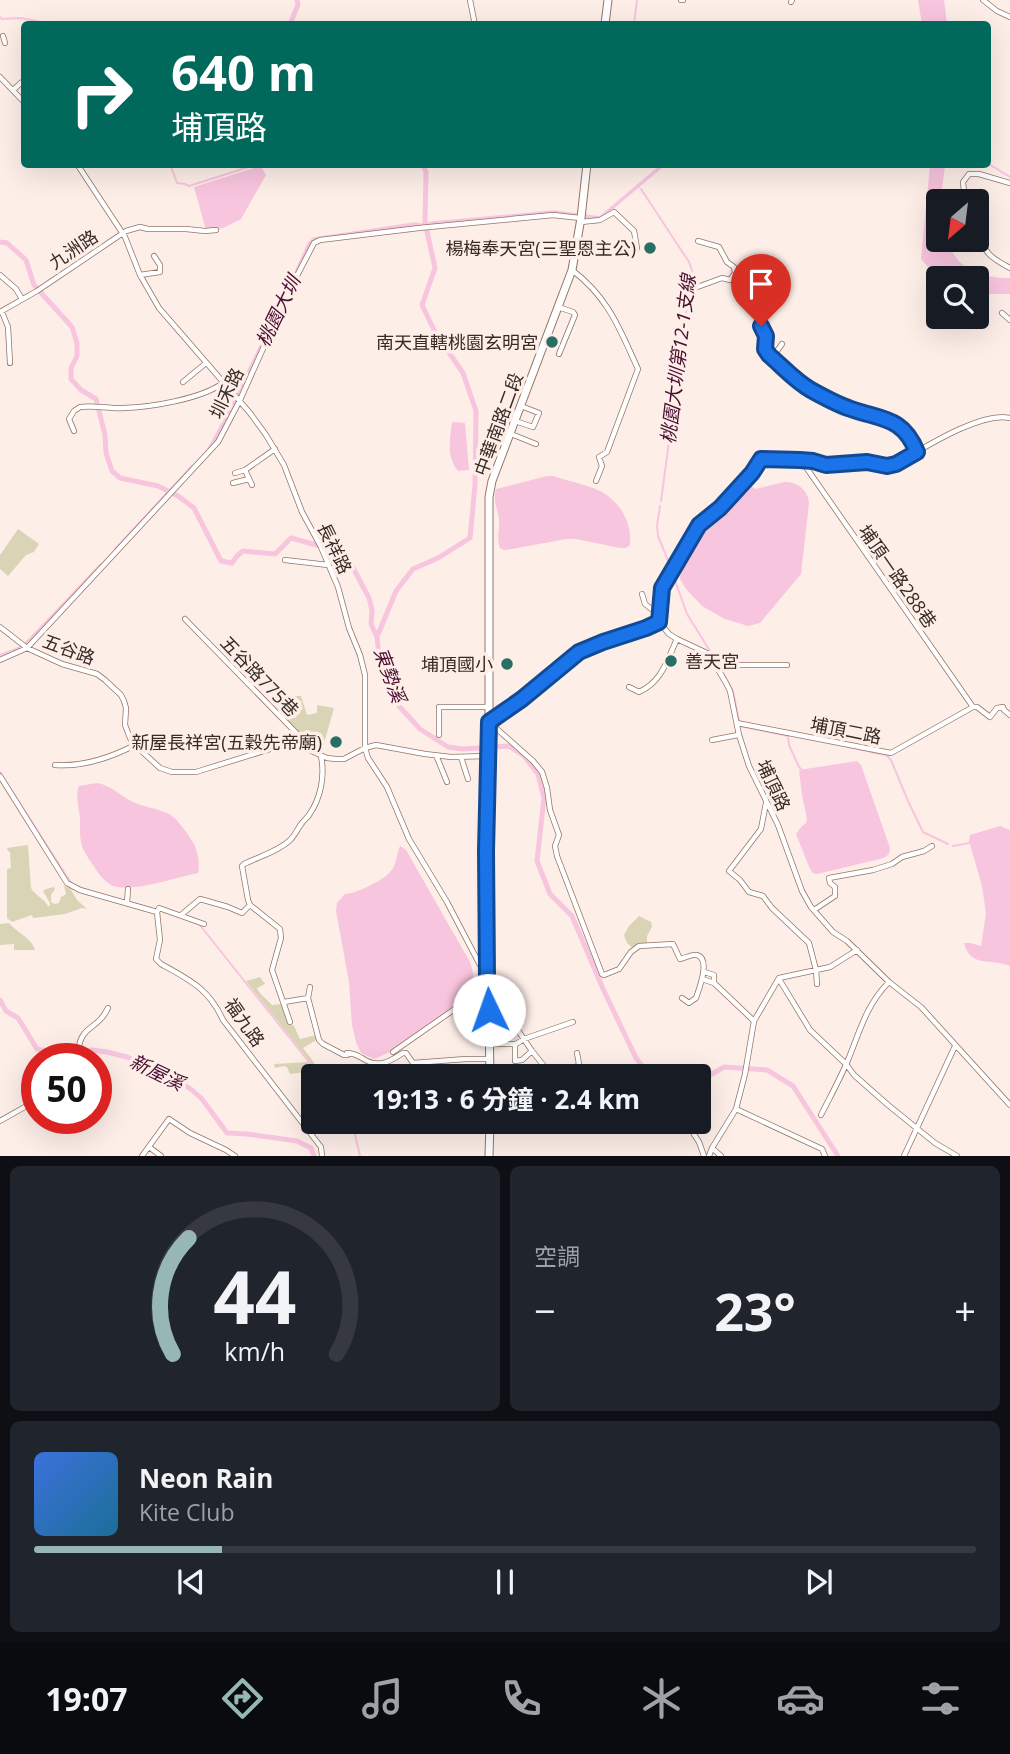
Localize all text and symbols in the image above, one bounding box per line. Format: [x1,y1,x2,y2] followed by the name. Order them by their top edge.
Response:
[171,39,316,105] text: 640 m
[56,49,147,140] icon: right
[171,105,267,148] text: 埔頂路
[926,189,989,252] north arrow
[926,189,989,329] map controls
[44,224,102,274] street label: 九洲路
[445,236,636,260] place label: 楊梅奉天宮(三聖恩主公)
[642,240,658,256] marker: 楊梅奉天宮(三聖恩主公)
[731,254,791,326] pin
[742,265,780,303] icon: arrive
[926,266,989,329] button: search
[250,268,308,351] water label: 桃園大圳
[655,271,702,445] water label: 桃園大圳第12-1支線
[376,330,538,354] place label: 南天直轄桃園玄明宮
[544,334,560,350] marker: 南天直轄桃園玄明宮
[203,363,249,423] street label: 圳禾路
[468,369,528,479] street label: 中華南路二段
[312,518,358,578] street label: 長祥路
[854,520,942,632] street label: 埔頂一路288巷
[40,628,98,670] street label: 五谷路
[216,631,304,721] street label: 五谷路775巷
[368,644,413,709] water label: 東勢溪
[685,649,739,673] place label: 善天宮
[421,652,493,676] place label: 埔頂國小
[663,653,679,669] marker: 善天宮
[499,656,515,672] marker: 埔頂國小
[808,711,884,749] street label: 埔頂二路
[131,730,322,754] place label: 新屋長祥宮(五穀先帝廟)
[328,734,344,750] marker: 新屋長祥宮(五穀先帝廟)
[752,755,796,815] street label: 埔頂路
[452,973,526,1047] position arrow
[220,993,270,1051] street label: 福九路
[21,1043,112,1134] speed limit sign: 50
[126,1048,191,1097] water label: 新屋溪
[372,1081,640,1117] text: 19:13 · 6 分鐘 · 2.4 km
[534,1240,580,1272] text: 空調
[213,1247,297,1346] text: 44
[714,1275,796,1346] text: 23°
[534,1284,556,1336] text: −
[954,1284,976,1336] text: +
[225,1334,285,1368] text: km/h
[139,1460,273,1496] text: Neon Rain
[139,1496,234,1528] text: Kite Club
[172,1563,210,1601] icon: previous
[486,1563,524,1601] icon: pause
[800,1563,838,1601] icon: next
[218,1674,267,1723] icon: directions
[358,1674,407,1723] icon: music
[497,1674,546,1723] icon: phone
[637,1674,686,1723] icon: climate
[776,1674,825,1723] icon: car
[916,1674,965,1723] icon: filters
[45,1677,128,1720] text: 19:07

